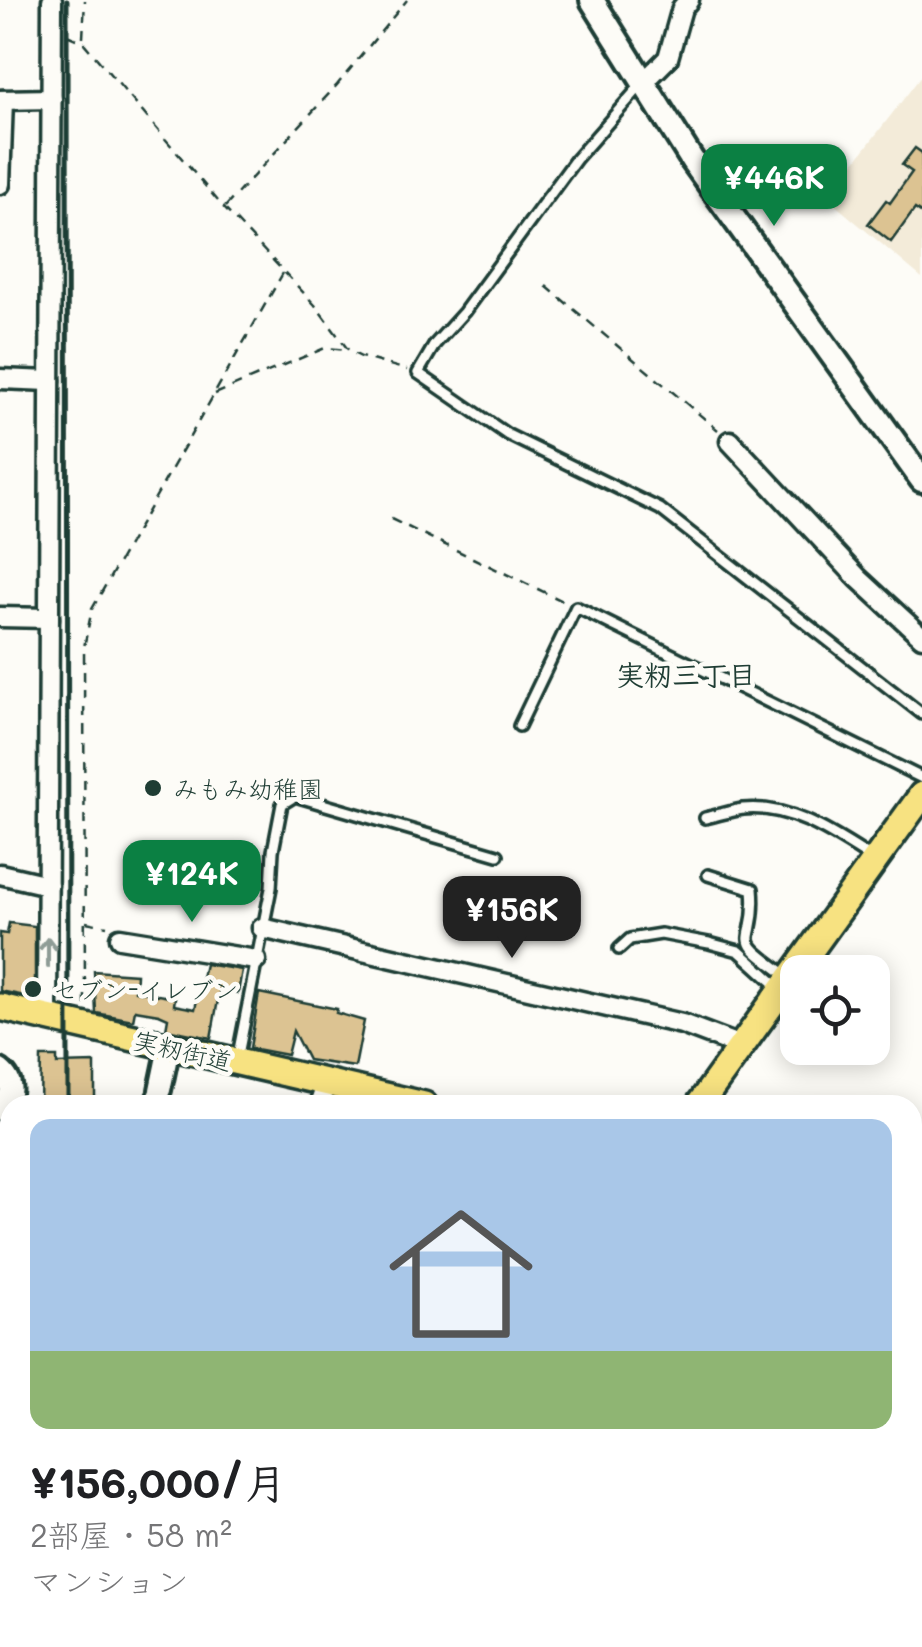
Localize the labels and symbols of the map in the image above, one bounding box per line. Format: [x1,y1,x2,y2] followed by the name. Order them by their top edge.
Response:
[704,144,844,229] pin: ¥446K
[616,656,756,692] district label: 実籾三丁目
[173,772,323,804] place label: みもみ幼稚園
[142,777,164,799] marker: みもみ幼稚園
[122,840,262,925] pin: ¥124K
[442,876,582,961] pin: ¥156K
[38,937,58,970] one-way arrow
[53,973,239,1005] place label: セブン-イレブン
[22,978,44,1000] marker: セブン-イレブン
[131,1023,235,1077] street label: 実籾街道

